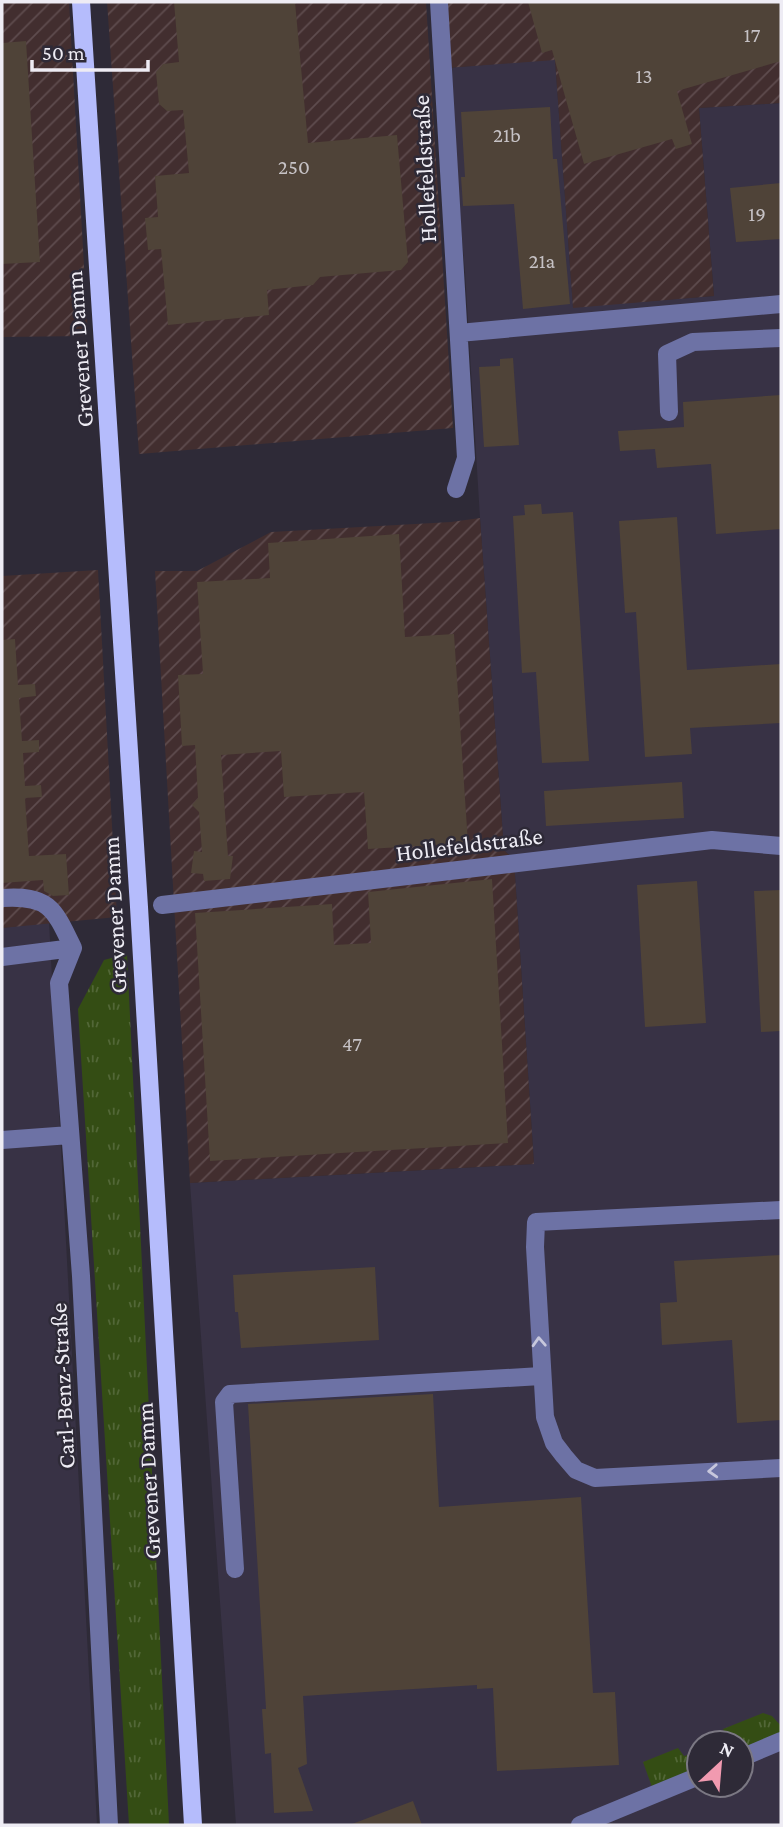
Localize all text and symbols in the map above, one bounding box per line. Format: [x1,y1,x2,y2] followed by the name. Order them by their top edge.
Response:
[744,23,761,47] house number: 17
[32,28,147,72] scale bar
[42,41,85,65] text: 50 m
[636,64,652,88] house number: 13
[407,95,441,243] street label: Hollefeldstraße
[493,123,521,147] house number: 21b
[278,155,310,179] house number: 250
[748,202,766,226] house number: 19
[529,249,556,273] house number: 21a
[60,270,98,428] street label: Grevener Damm
[394,822,544,866] street label: Hollefeldstraße
[96,836,132,994] street label: Grevener Damm
[342,1032,362,1056] house number: 47
[44,1302,80,1470] street label: Carl-Benz-Straße
[532,1336,547,1347] one-way arrow
[130,1402,166,1560] street label: Grevener Damm
[707,1464,718,1479] one-way arrow
[685,1729,755,1799] north arrow
[717,1737,738,1761] text: N

